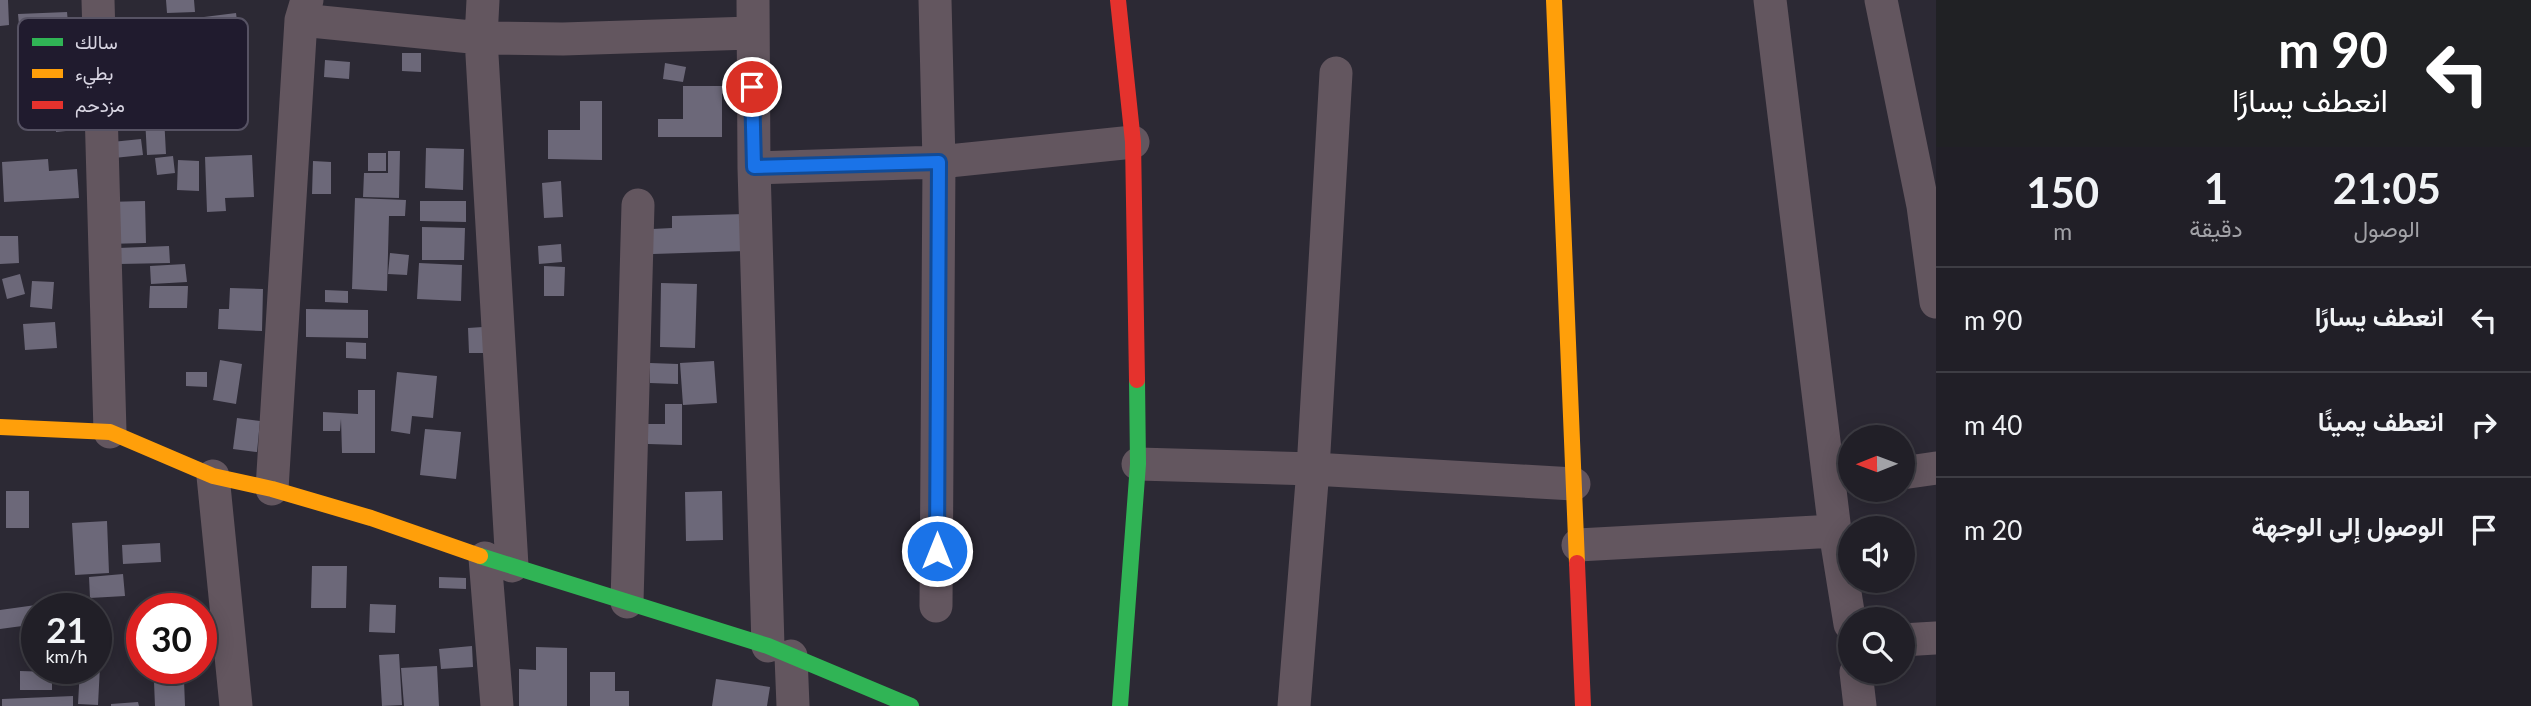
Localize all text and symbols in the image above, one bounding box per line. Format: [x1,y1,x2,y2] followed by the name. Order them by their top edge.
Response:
[18,18,248,130] legend
[2278,20,2388,78] text: 90 m
[2412,28,2503,119] icon: left
[75,30,118,53] text: سالك
[722,57,782,117] pin
[75,61,113,89] text: بطيء
[733,68,771,106] icon: arrive
[2232,80,2388,119] text: انعطف يسارًا
[75,93,125,118] text: مزدحم
[2204,163,2228,213] text: 1
[2333,163,2441,213] text: 21:05
[2026,167,2099,217] text: 150
[2189,214,2243,242] text: دقيقة
[2354,214,2420,242] text: الوصول
[2053,217,2072,245] text: m
[2315,300,2444,332] text: انعطف يسارًا
[2465,301,2503,339] icon: left
[1964,304,2022,336] text: 90 m
[2318,405,2444,437] text: انعطف يمينًا
[2465,406,2503,444] icon: right
[1964,409,2022,441] text: 40 m
[1838,425,1914,502] north arrow
[1838,425,1915,684] map controls
[2252,510,2444,542] text: الوصول إلى الوجهة
[2465,511,2503,549] icon: arrive
[900,514,974,588] position arrow
[1964,514,2022,546] text: 20 m
[1838,516,1915,593] button: sound
[126,593,217,684] speed limit sign: 30
[1838,607,1915,684] button: search
[46,608,87,650] text: 21
[45,645,88,667] text: km/h

